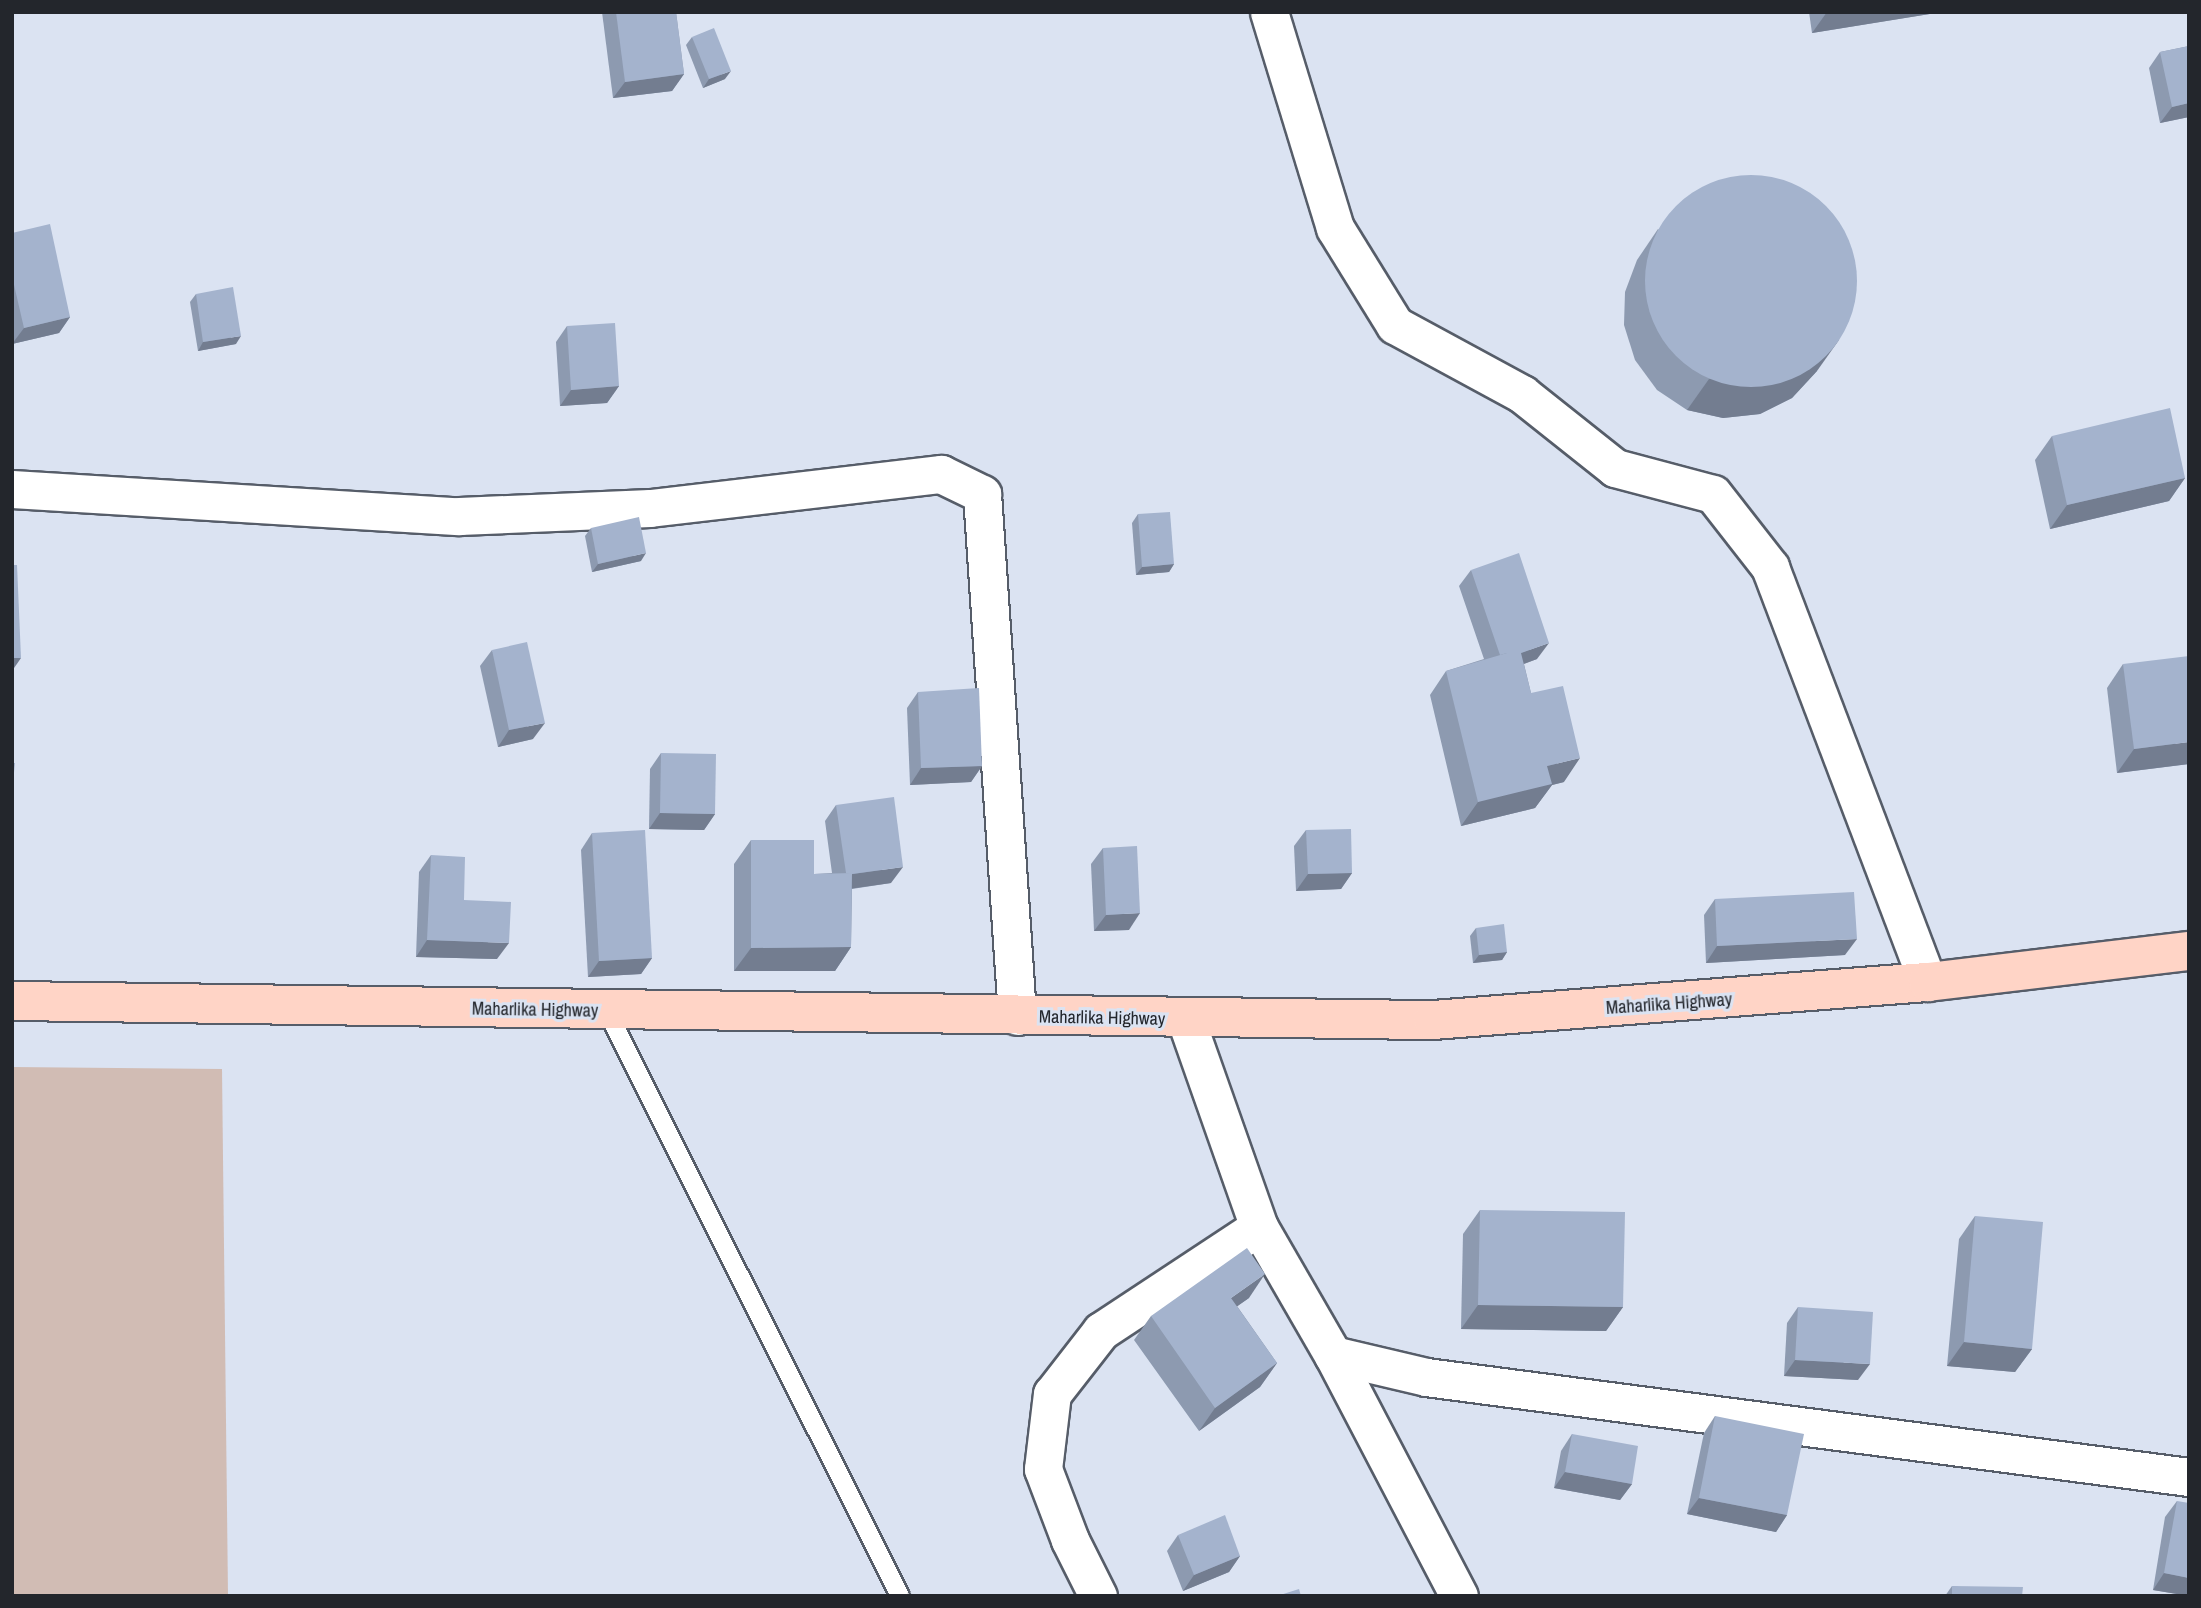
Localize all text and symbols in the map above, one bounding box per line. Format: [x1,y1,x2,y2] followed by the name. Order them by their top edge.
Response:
[1605,989,1733,1019] street label: Maharlika Highway
[472,998,598,1022] street label: Maharlika Highway
[1039,1006,1165,1030] street label: Maharlika Highway

